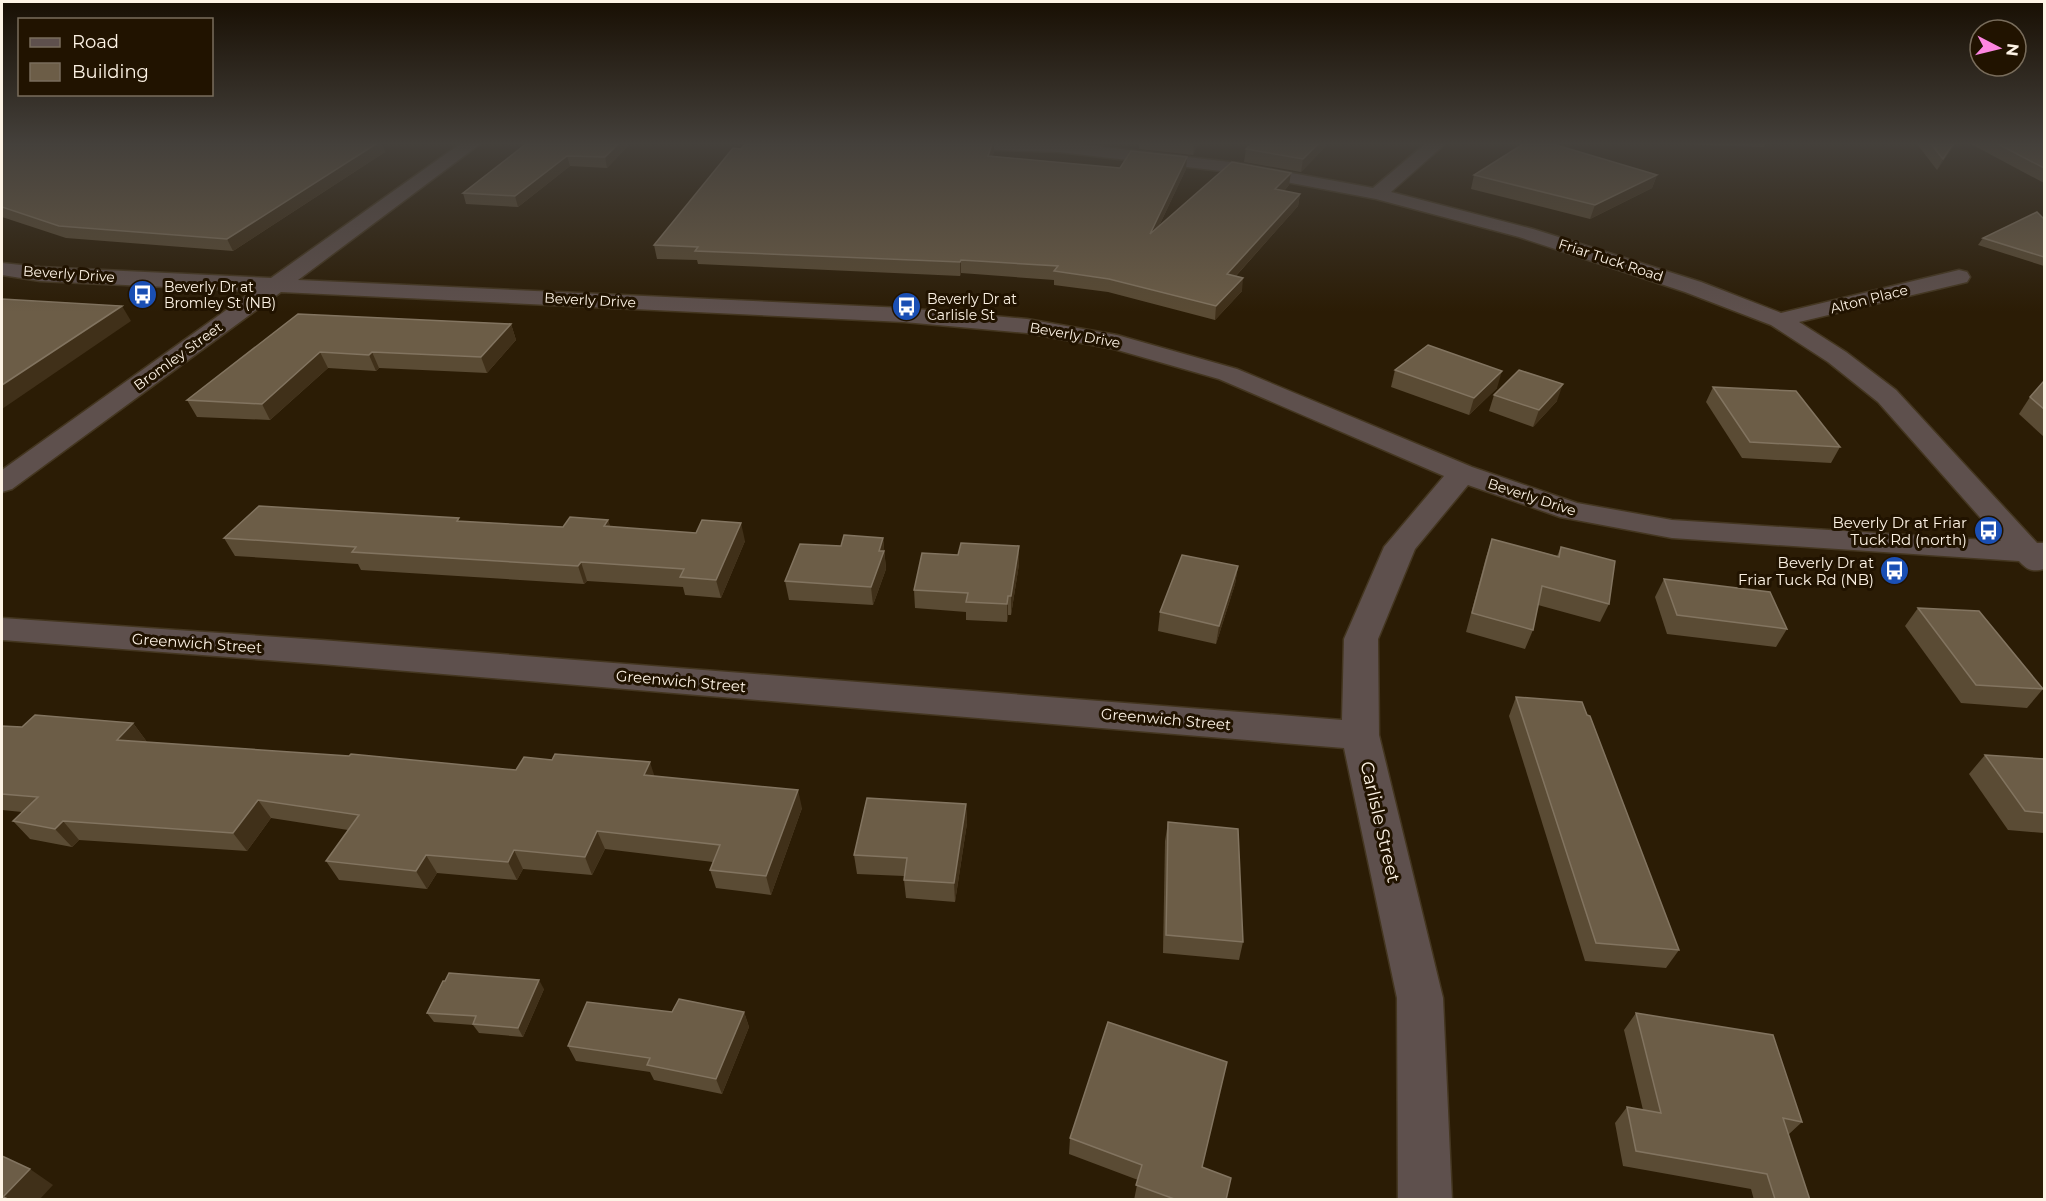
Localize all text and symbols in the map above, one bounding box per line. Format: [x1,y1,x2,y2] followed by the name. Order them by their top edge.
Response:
[18,18,213,96] legend
[1968,18,2028,78] north arrow
[72,31,119,53] text: Road
[2002,42,2023,57] text: N
[72,61,149,83] text: Building
[1556,235,1666,285] street label: Friar Tuck Road
[23,262,115,286] street label: Beverly Drive
[164,278,276,312] place label: Beverly Dr at Bromley St (NB)
[127,279,159,311] bus stop icon: Beverly Dr at Bromley St (NB)
[1828,281,1910,317] street label: Alton Place
[544,289,636,311] street label: Beverly Drive
[927,290,1017,324] place label: Beverly Dr at Carlisle St
[890,291,922,323] bus stop icon: Beverly Dr at Carlisle St
[130,318,226,394] street label: Bromley Street
[1028,318,1122,352] street label: Beverly Drive
[1486,474,1578,520] street label: Beverly Drive
[1833,513,1967,549] place label: Beverly Dr at Friar Tuck Rd (north)
[1972,515,2004,547] bus stop icon: Beverly Dr at Friar Tuck Rd (north)
[1738,553,1874,589] place label: Beverly Dr at Friar Tuck Rd (NB)
[1879,555,1911,587] bus stop icon: Beverly Dr at Friar Tuck Rd (NB)
[131,629,263,657] street label: Greenwich Street
[615,666,747,696] street label: Greenwich Street
[1100,704,1232,734] street label: Greenwich Street
[1355,759,1405,885] street label: Carlisle Street

